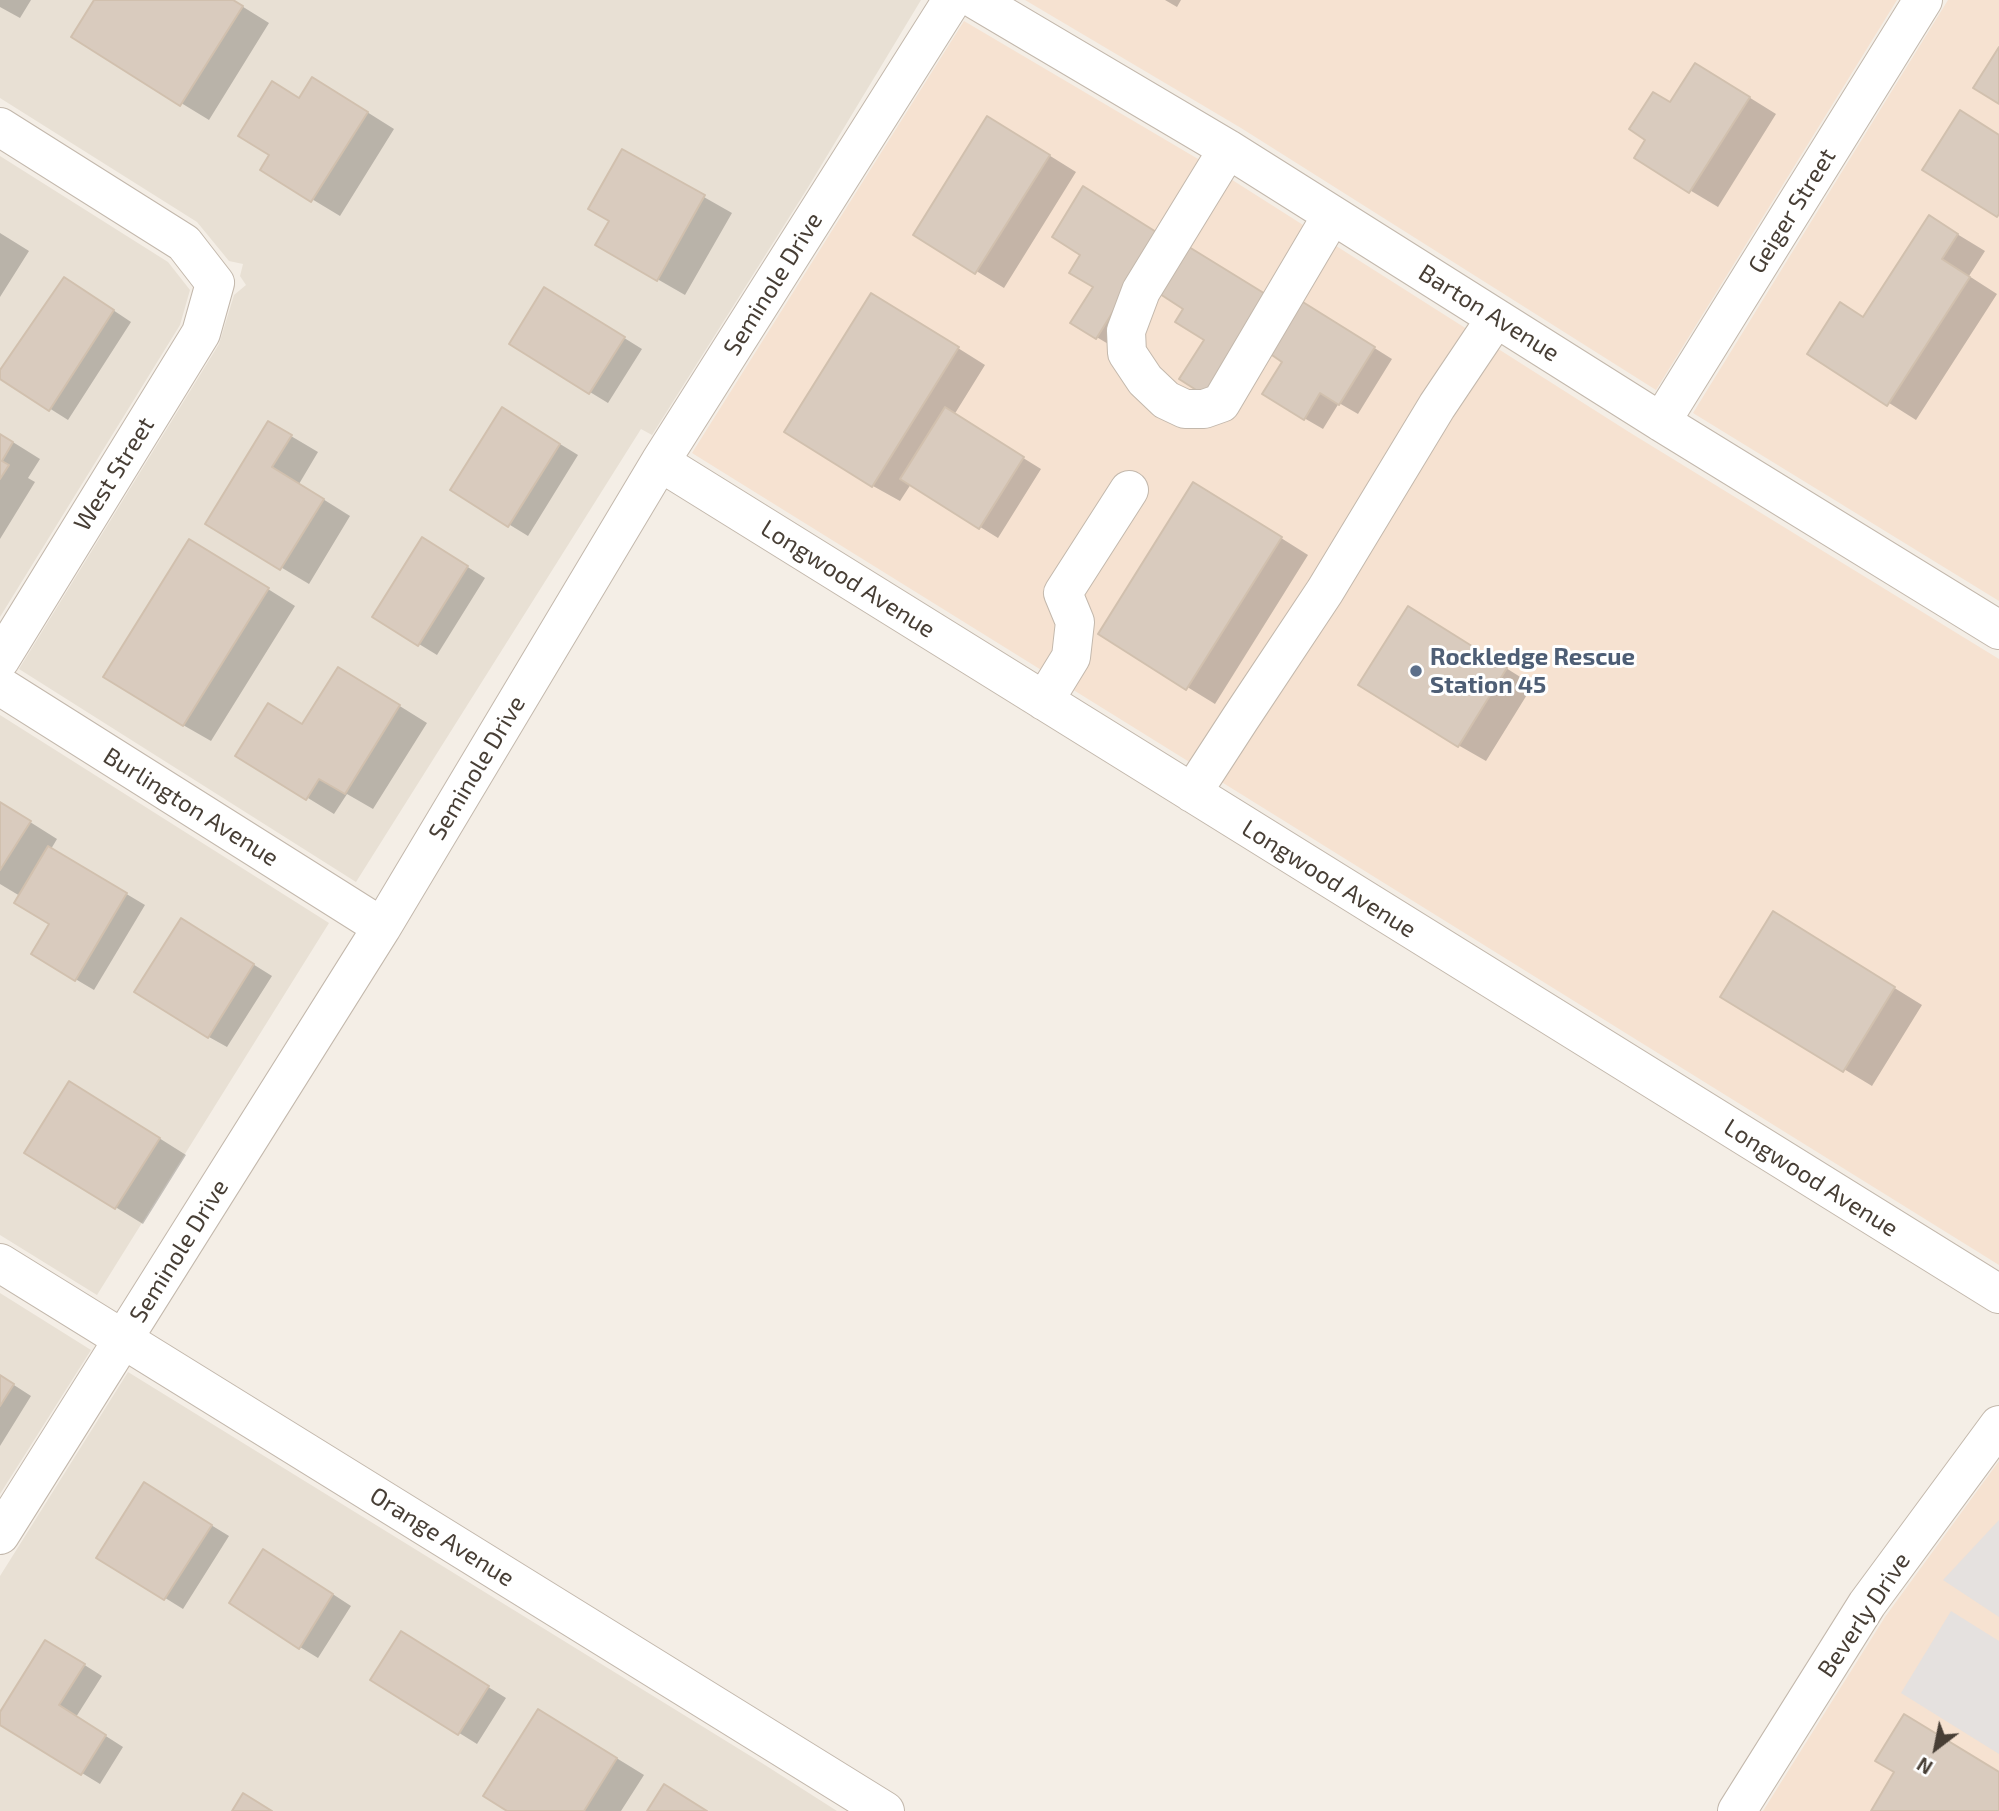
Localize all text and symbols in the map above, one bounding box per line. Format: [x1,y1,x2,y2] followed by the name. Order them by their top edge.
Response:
[1742,143,1842,279] street label: Geiger Street
[718,207,828,361] street label: Seminole Drive
[1413,258,1565,368] street label: Barton Avenue
[68,412,160,536] street label: West Street
[756,514,940,644] street label: Longwood Avenue
[1430,643,1635,699] place label: Rockledge Rescue Station 45
[1408,663,1424,679] marker: Rockledge Rescue Station 45
[423,691,531,845] street label: Seminole Drive
[98,742,284,872] street label: Burlington Avenue
[1237,814,1421,944] street label: Longwood Avenue
[1719,1113,1903,1243] street label: Longwood Avenue
[124,1174,234,1328] street label: Seminole Drive
[365,1481,519,1593] street label: Orange Avenue
[1812,1547,1916,1683] street label: Beverly Drive
[1901,1713,1971,1783] north arrow
[1913,1753,1937,1780] text: N

